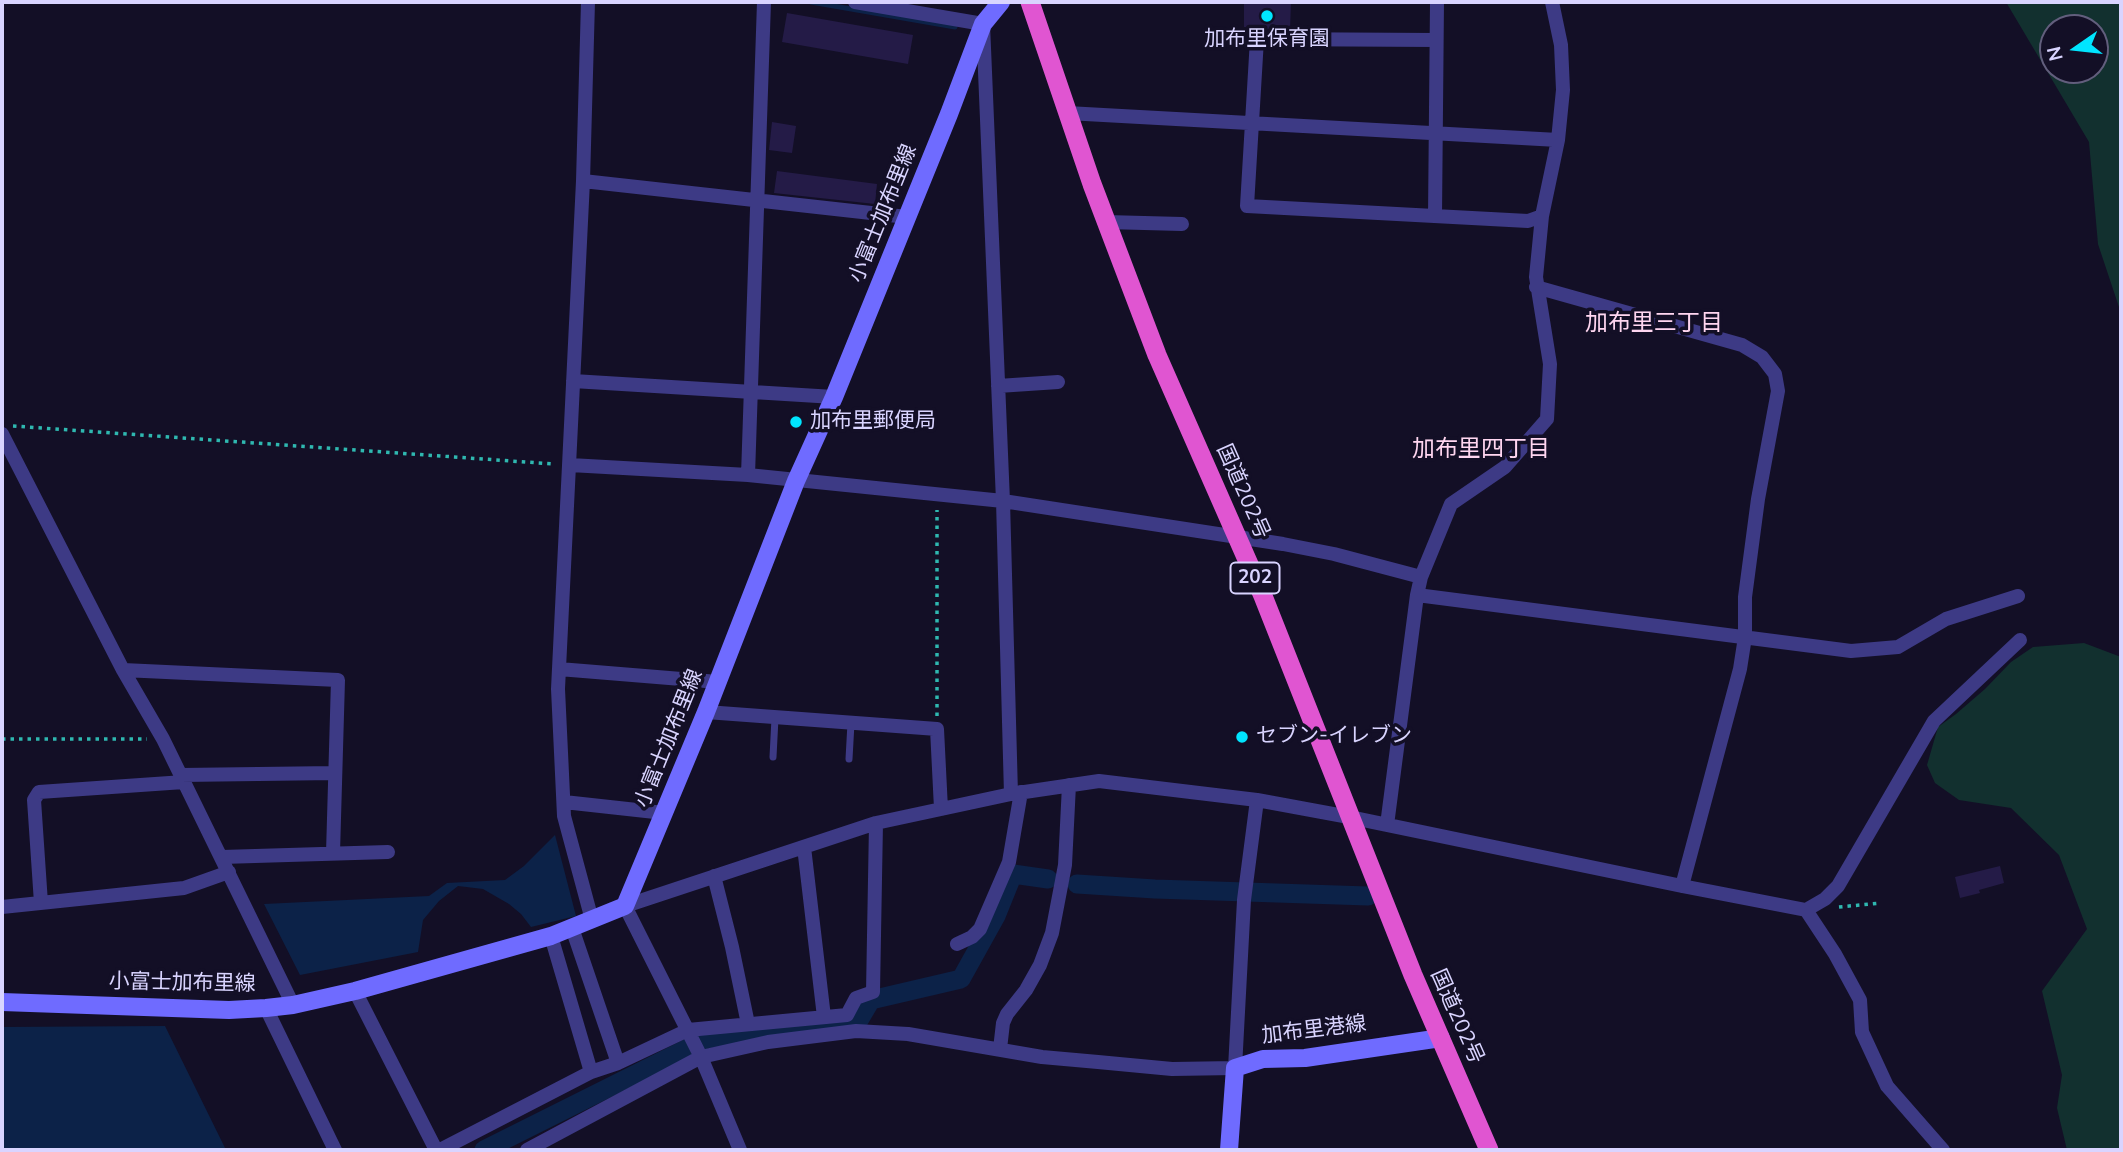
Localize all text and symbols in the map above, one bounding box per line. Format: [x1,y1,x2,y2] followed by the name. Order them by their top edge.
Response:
[1259,8,1275,24] marker: 加布里保育園
[2039,14,2109,84] north arrow
[1204,27,1330,53] place label: 加布里保育園
[2041,44,2070,64] text: N
[845,141,923,287] street label: 小富士加布里線
[1585,310,1723,338] district label: 加布里三丁目
[810,409,936,435] place label: 加布里郵便局
[788,414,804,430] marker: 加布里郵便局
[1412,436,1550,464] district label: 加布里四丁目
[1210,441,1274,543] street label: 国道202号
[1230,562,1280,594] road number: 202
[631,666,709,812] street label: 小富士加布里線
[1256,724,1412,750] place label: セブン-イレブン
[1234,729,1250,745] marker: セブン-イレブン
[1424,966,1488,1068] street label: 国道202号
[108,970,256,998] street label: 小富士加布里線
[1260,1012,1368,1050] street label: 加布里港線

